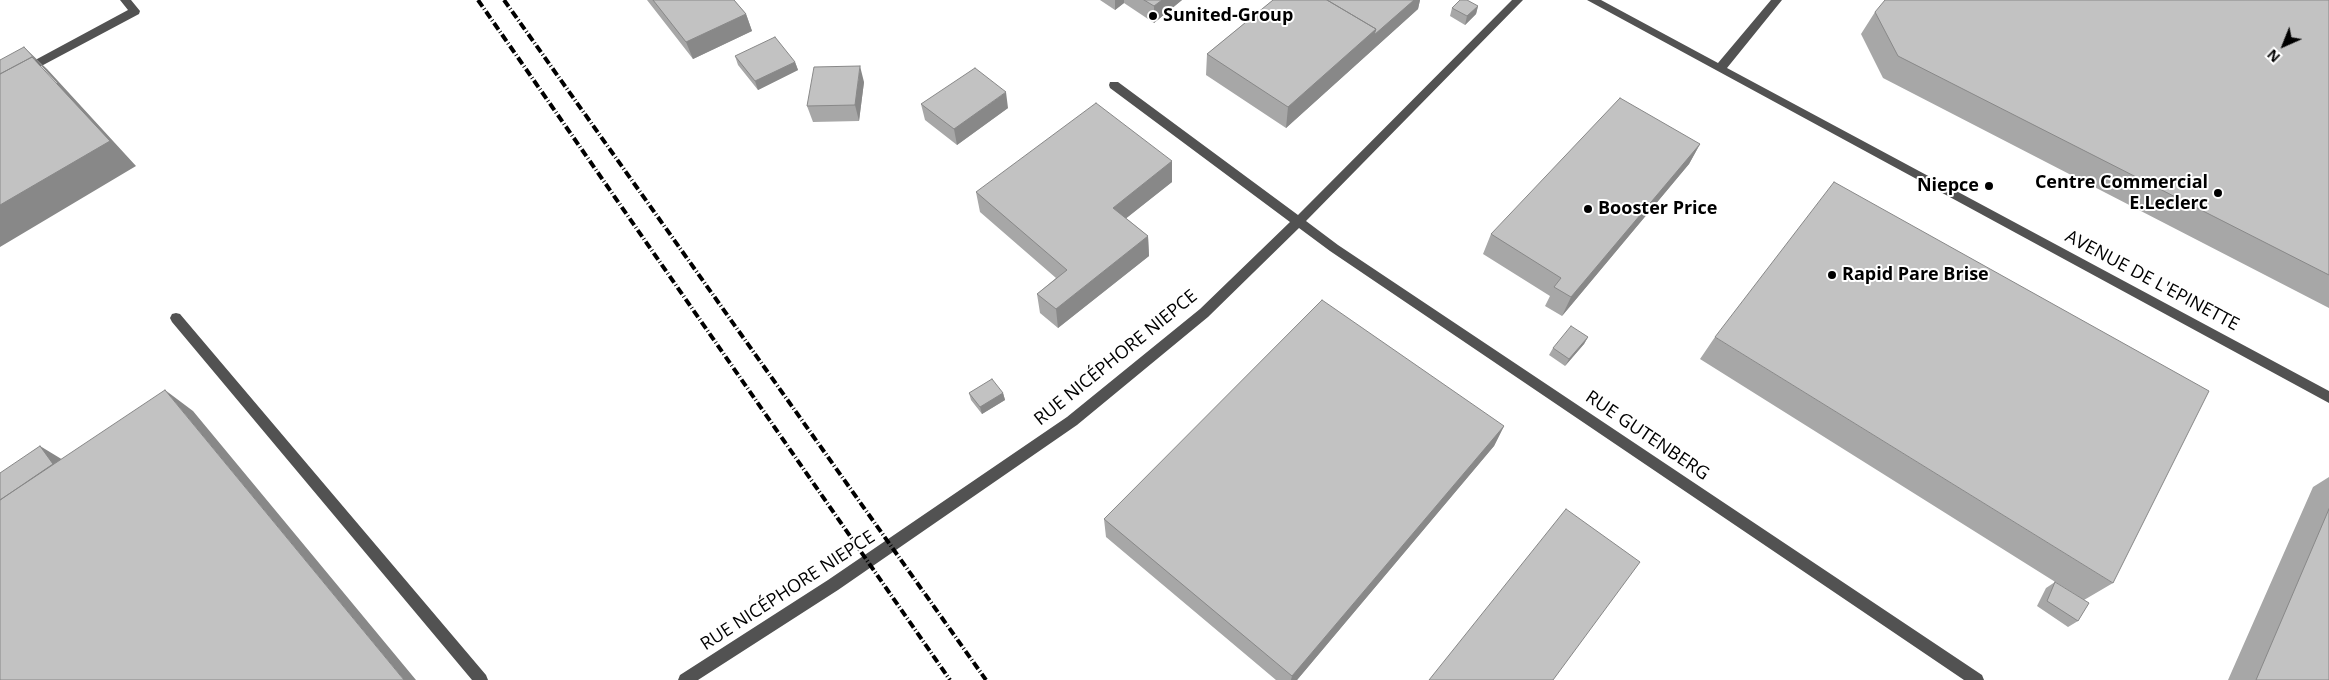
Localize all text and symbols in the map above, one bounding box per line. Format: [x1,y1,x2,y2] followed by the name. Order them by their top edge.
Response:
[1163,5,1293,27] place label: Sunited-Group
[1147,10,1159,22] marker: Sunited-Group
[2259,20,2309,70] north arrow
[2263,45,2284,67] text: N
[2035,172,2208,214] place label: Centre Commercial E.Leclerc
[1917,175,1979,197] place label: Niepce
[1983,180,1995,192] marker: Niepce
[2212,187,2224,199] marker: Centre Commercial E.Leclerc
[1598,198,1717,220] place label: Booster Price
[1582,203,1594,215] marker: Booster Price
[2061,226,2243,336] street label: AVENUE DE L'EPINETTE
[1842,264,1989,286] place label: Rapid Pare Brise
[1826,269,1838,281] marker: Rapid Pare Brise
[1030,286,1202,430] street label: RUE NICÉPHORE NIEPCE
[1581,387,1713,485] street label: RUE GUTENBERG
[697,527,879,655] street label: RUE NICÉPHORE NIEPCE

